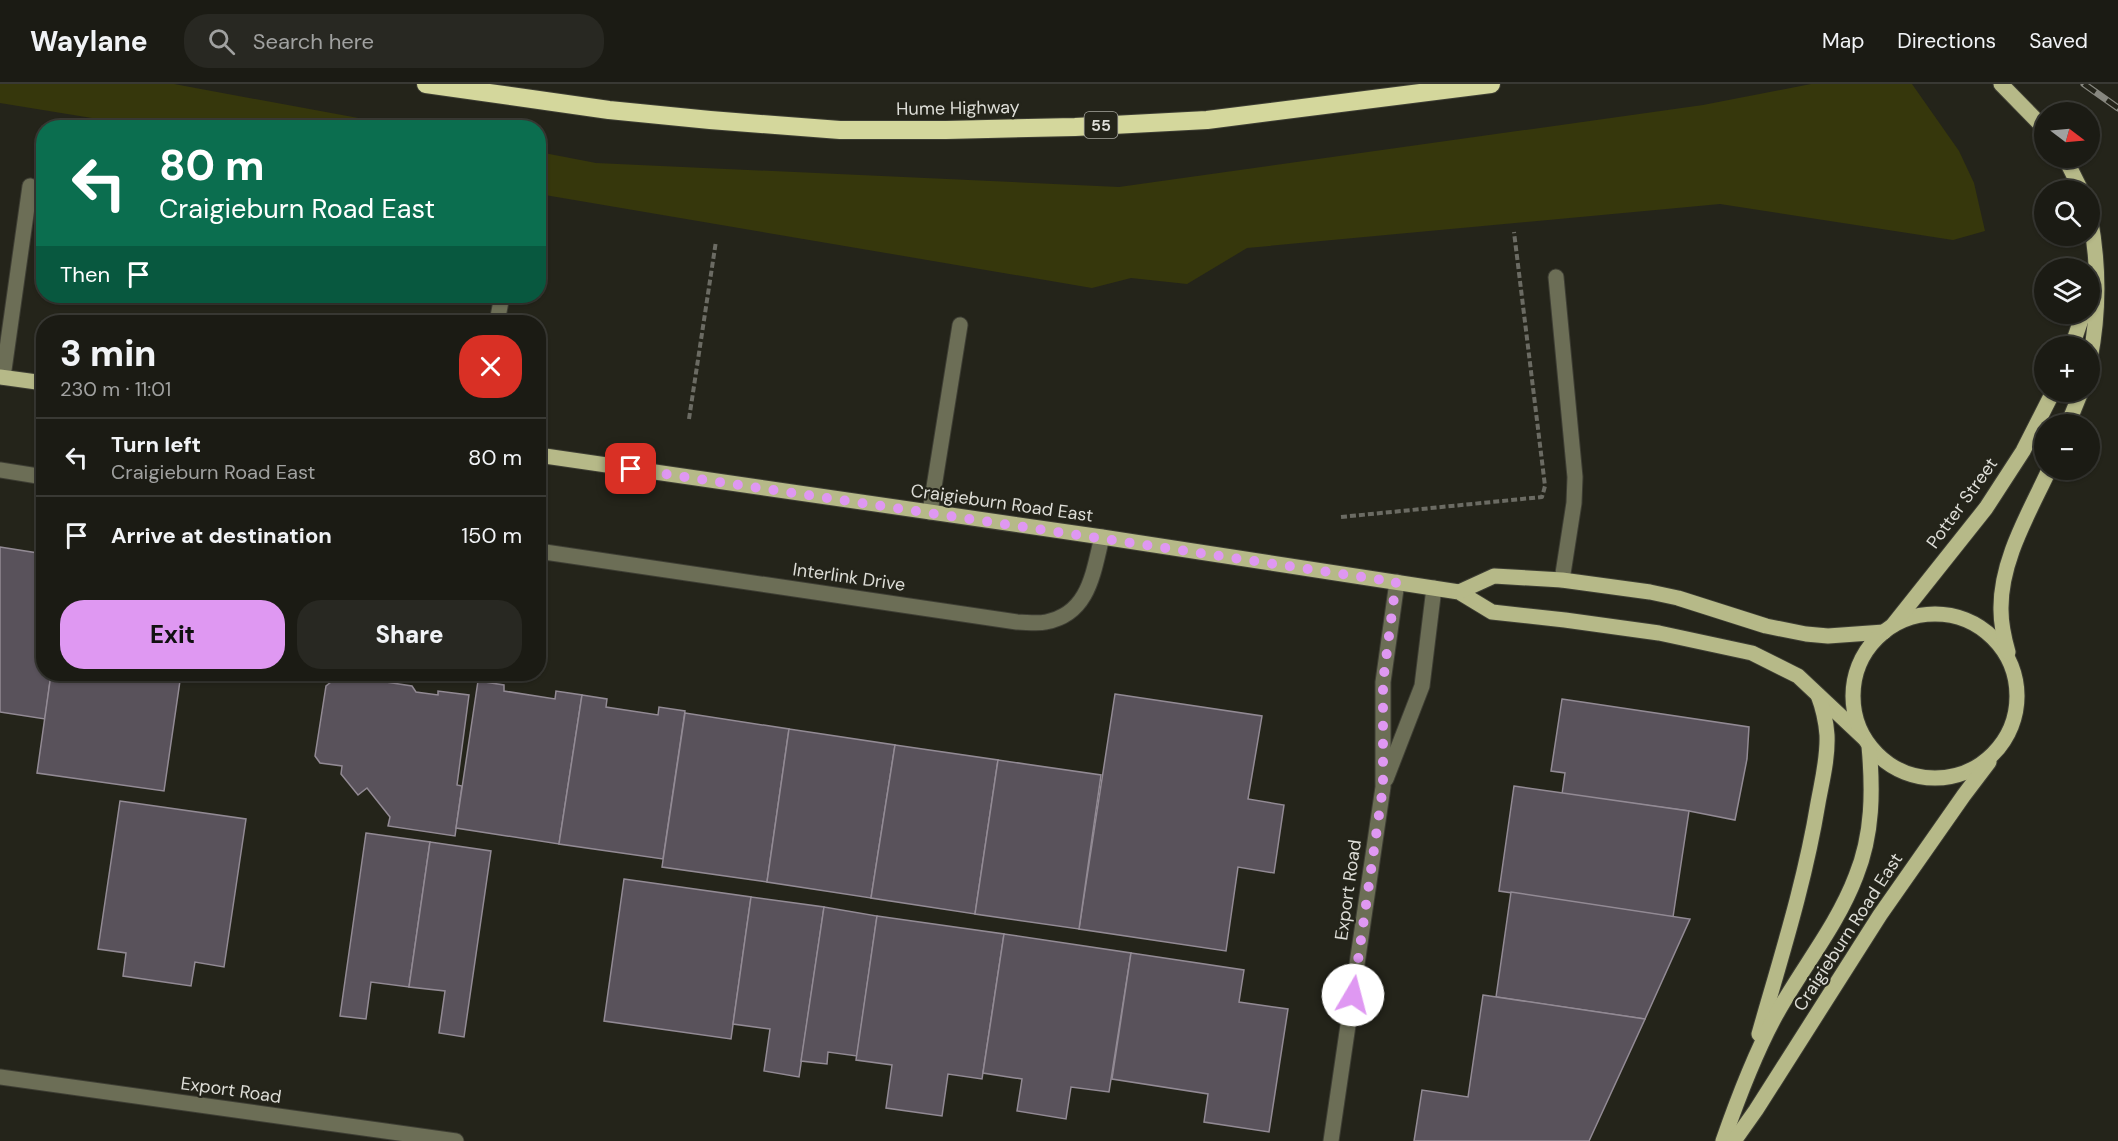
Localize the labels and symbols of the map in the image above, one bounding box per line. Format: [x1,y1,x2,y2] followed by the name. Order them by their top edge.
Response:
[896,95,1020,121] street label: Hume Highway
[2034,102,2100,168] north arrow
[1084,112,1118,138] road number: 55
[605,443,656,494] pin
[1921,453,2003,553] street label: Potter Street
[909,478,1095,528] street label: Craigieburn Road East
[791,557,907,597] street label: Interlink Drive
[1329,838,1367,942] street label: Export Road
[1788,848,1908,1016] street label: Craigieburn Road East
[1321,963,1385,1027] position arrow
[179,1071,283,1109] street label: Export Road

